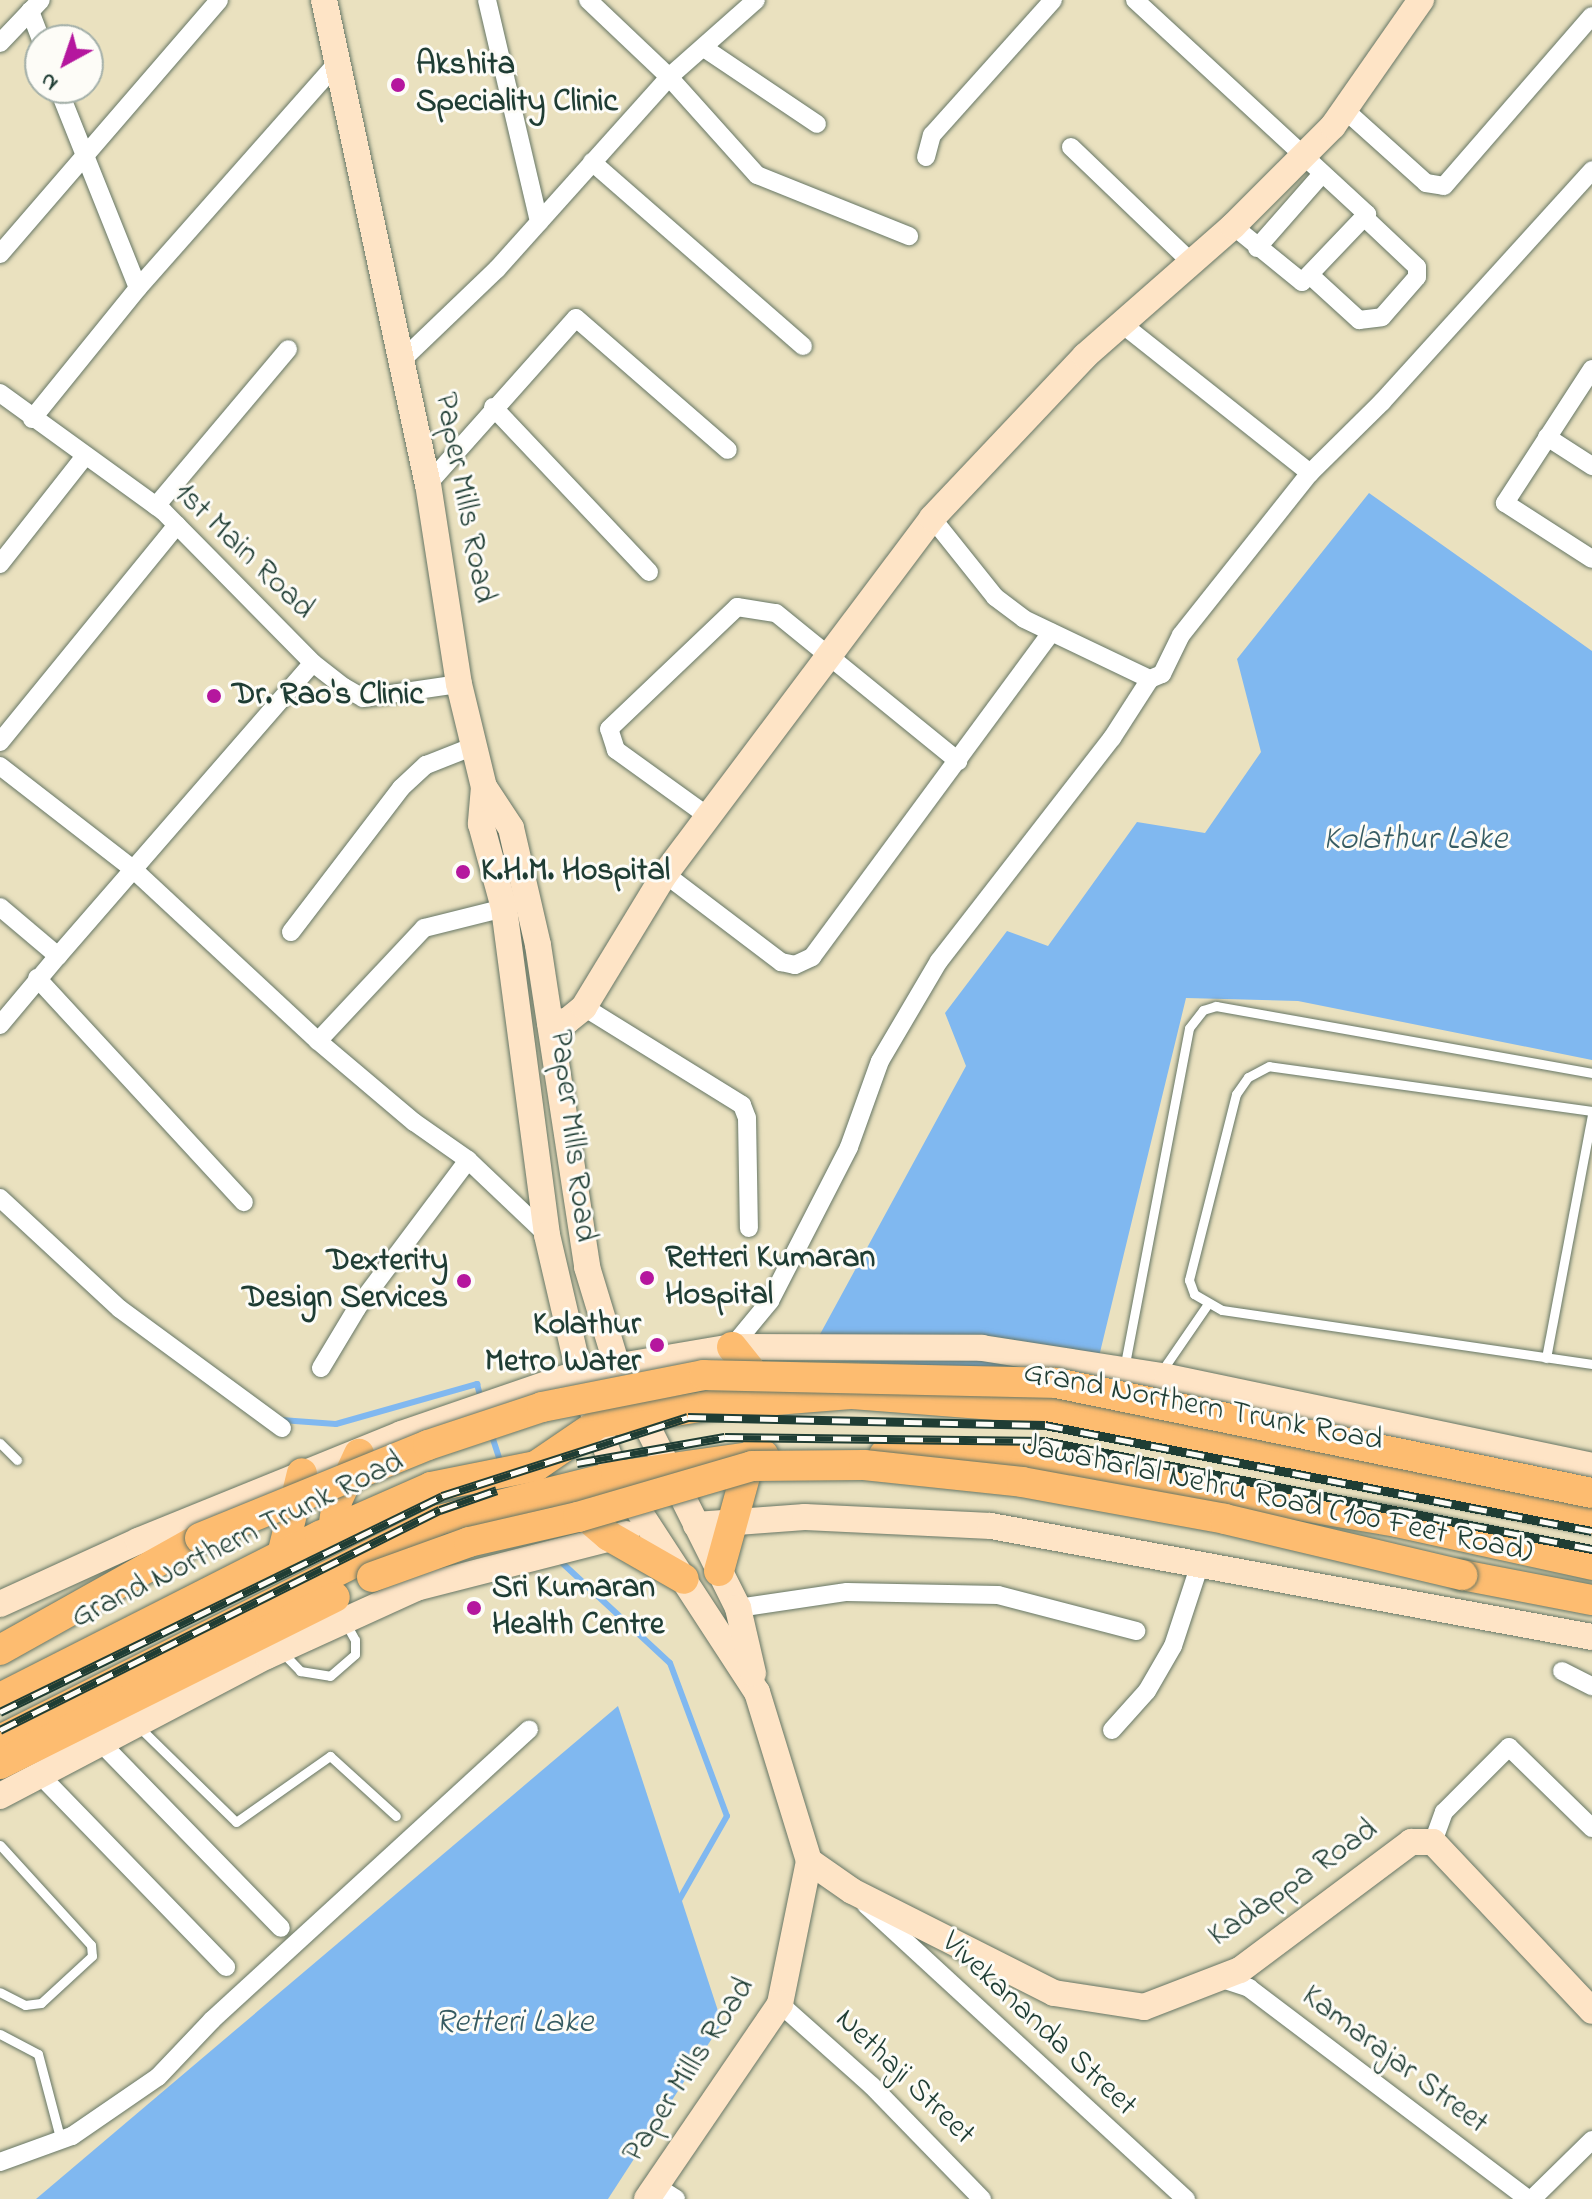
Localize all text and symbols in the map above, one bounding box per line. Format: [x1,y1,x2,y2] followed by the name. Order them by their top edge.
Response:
[24,24,104,104] north arrow
[416,48,618,123] place label: Akshita Speciality Clinic
[34,64,66,98] text: N
[387,74,409,96] marker: Akshita Speciality Clinic
[424,390,502,606] street label: Paper Mills Road
[165,475,321,629] street label: 1st Main Road
[232,677,424,715] place label: Dr. Rao's Clinic
[203,685,225,707] marker: Dr. Rao's Clinic
[1323,821,1507,861] water label: Kolathur Lake
[481,853,670,891] place label: K.H.M. Hospital
[452,861,474,883] marker: K.H.M. Hospital
[539,1028,603,1244] street label: Paper Mills Road
[665,1241,875,1316] place label: Retteri Kumaran Hospital
[242,1244,448,1319] place label: Dexterity Design Services
[636,1267,658,1289] marker: Retteri Kumaran Hospital
[455,1272,473,1290] marker: Dexterity Design Services
[485,1308,641,1383] place label: Kolathur Metro Water
[648,1336,666,1354] marker: Kolathur Metro Water
[1020,1354,1386,1462] street label: Grand Northern Trunk Road
[1018,1427,1536,1573] street label: Jawaharlal Nehru Road (100 Feet Road)
[66,1444,410,1638] street label: Grand Northern Trunk Road
[492,1571,664,1646] place label: Sri Kumaran Health Centre
[463,1597,485,1619] marker: Sri Kumaran Health Centre
[1202,1812,1386,1956] street label: Kadappa Road
[932,1924,1144,2126] street label: Vivekananda Street
[616,1971,764,2171] street label: Paper Mills Road
[1293,1978,1495,2144] street label: Kamarajar Street
[826,2002,982,2154] street label: Nethaji Street
[435,2004,593,2044] water label: Retteri Lake

